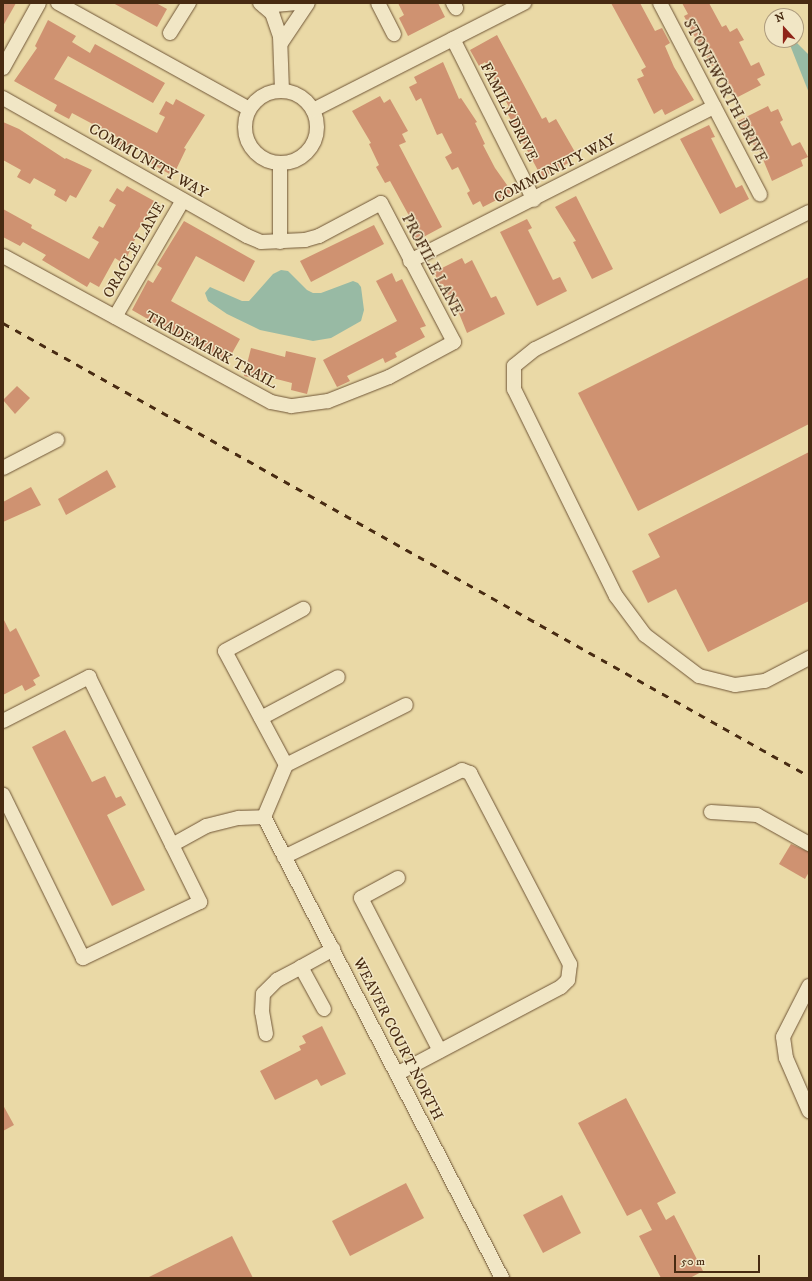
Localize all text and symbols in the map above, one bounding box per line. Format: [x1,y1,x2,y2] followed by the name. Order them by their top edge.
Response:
[764,8,804,48] north arrow
[773,10,787,26] text: N
[679,16,771,166] street label: STONEWORTH DRIVE
[476,60,542,164] street label: FAMILY DRIVE
[85,120,211,202] street label: COMMUNITY WAY
[491,131,619,207] street label: COMMUNITY WAY
[99,199,169,301] street label: ORACLE LANE
[398,211,466,319] street label: PROFILE LANE
[142,307,280,393] street label: TRADEMARK TRAIL
[349,955,447,1123] street label: WEAVER COURT NORTH
[676,1247,762,1273] scale bar
[681,1254,705,1269] text: 50 m

